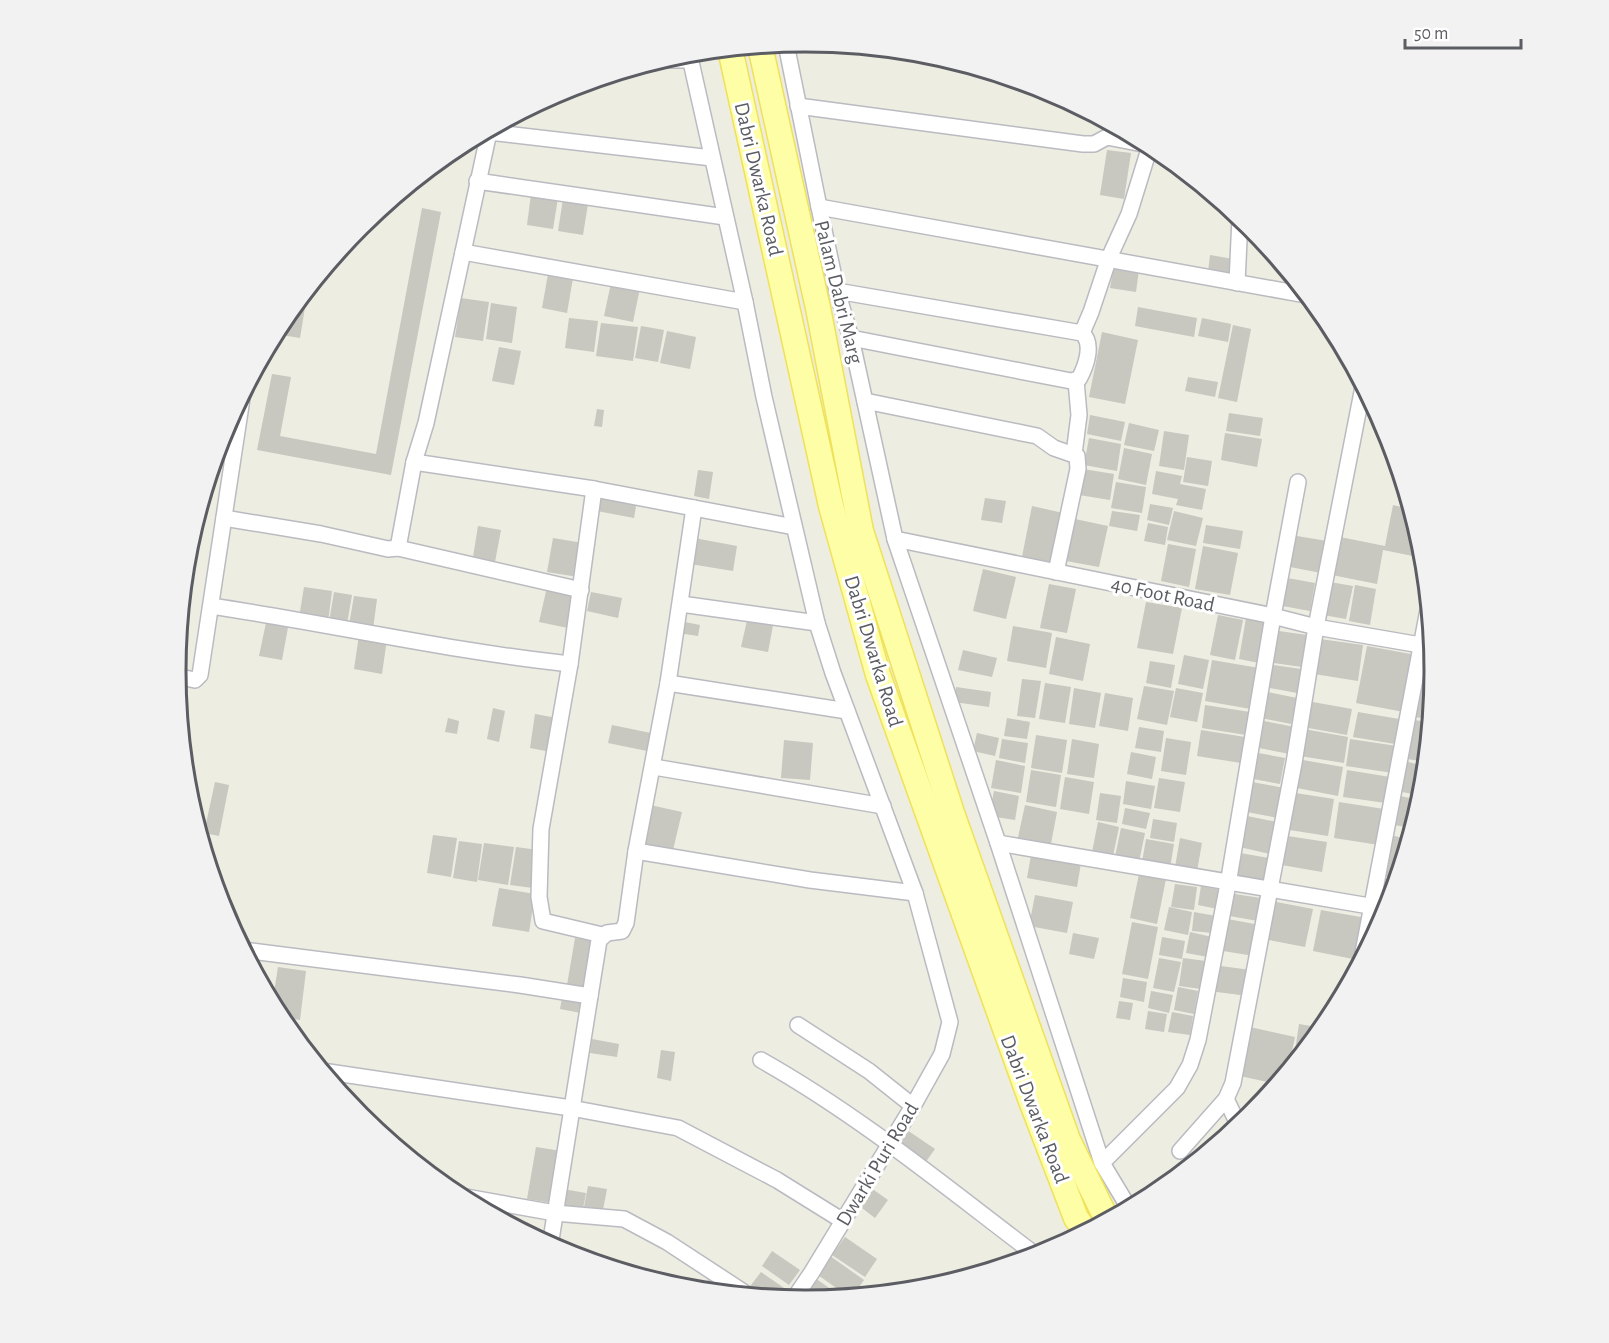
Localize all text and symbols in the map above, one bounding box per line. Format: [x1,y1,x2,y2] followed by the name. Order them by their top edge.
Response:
[1405,12,1520,50] scale bar
[1414,25,1448,43] text: 50 m
[731,100,786,258] street label: Dabri Dwarka Road
[811,218,867,367] street label: Palam Dabri Marg
[841,573,907,729] street label: Dabri Dwarka Road
[1109,573,1217,616] street label: 40 Foot Road
[997,1032,1073,1186] street label: Dabri Dwarka Road
[832,1099,923,1230] street label: Dwarki Puri Road

